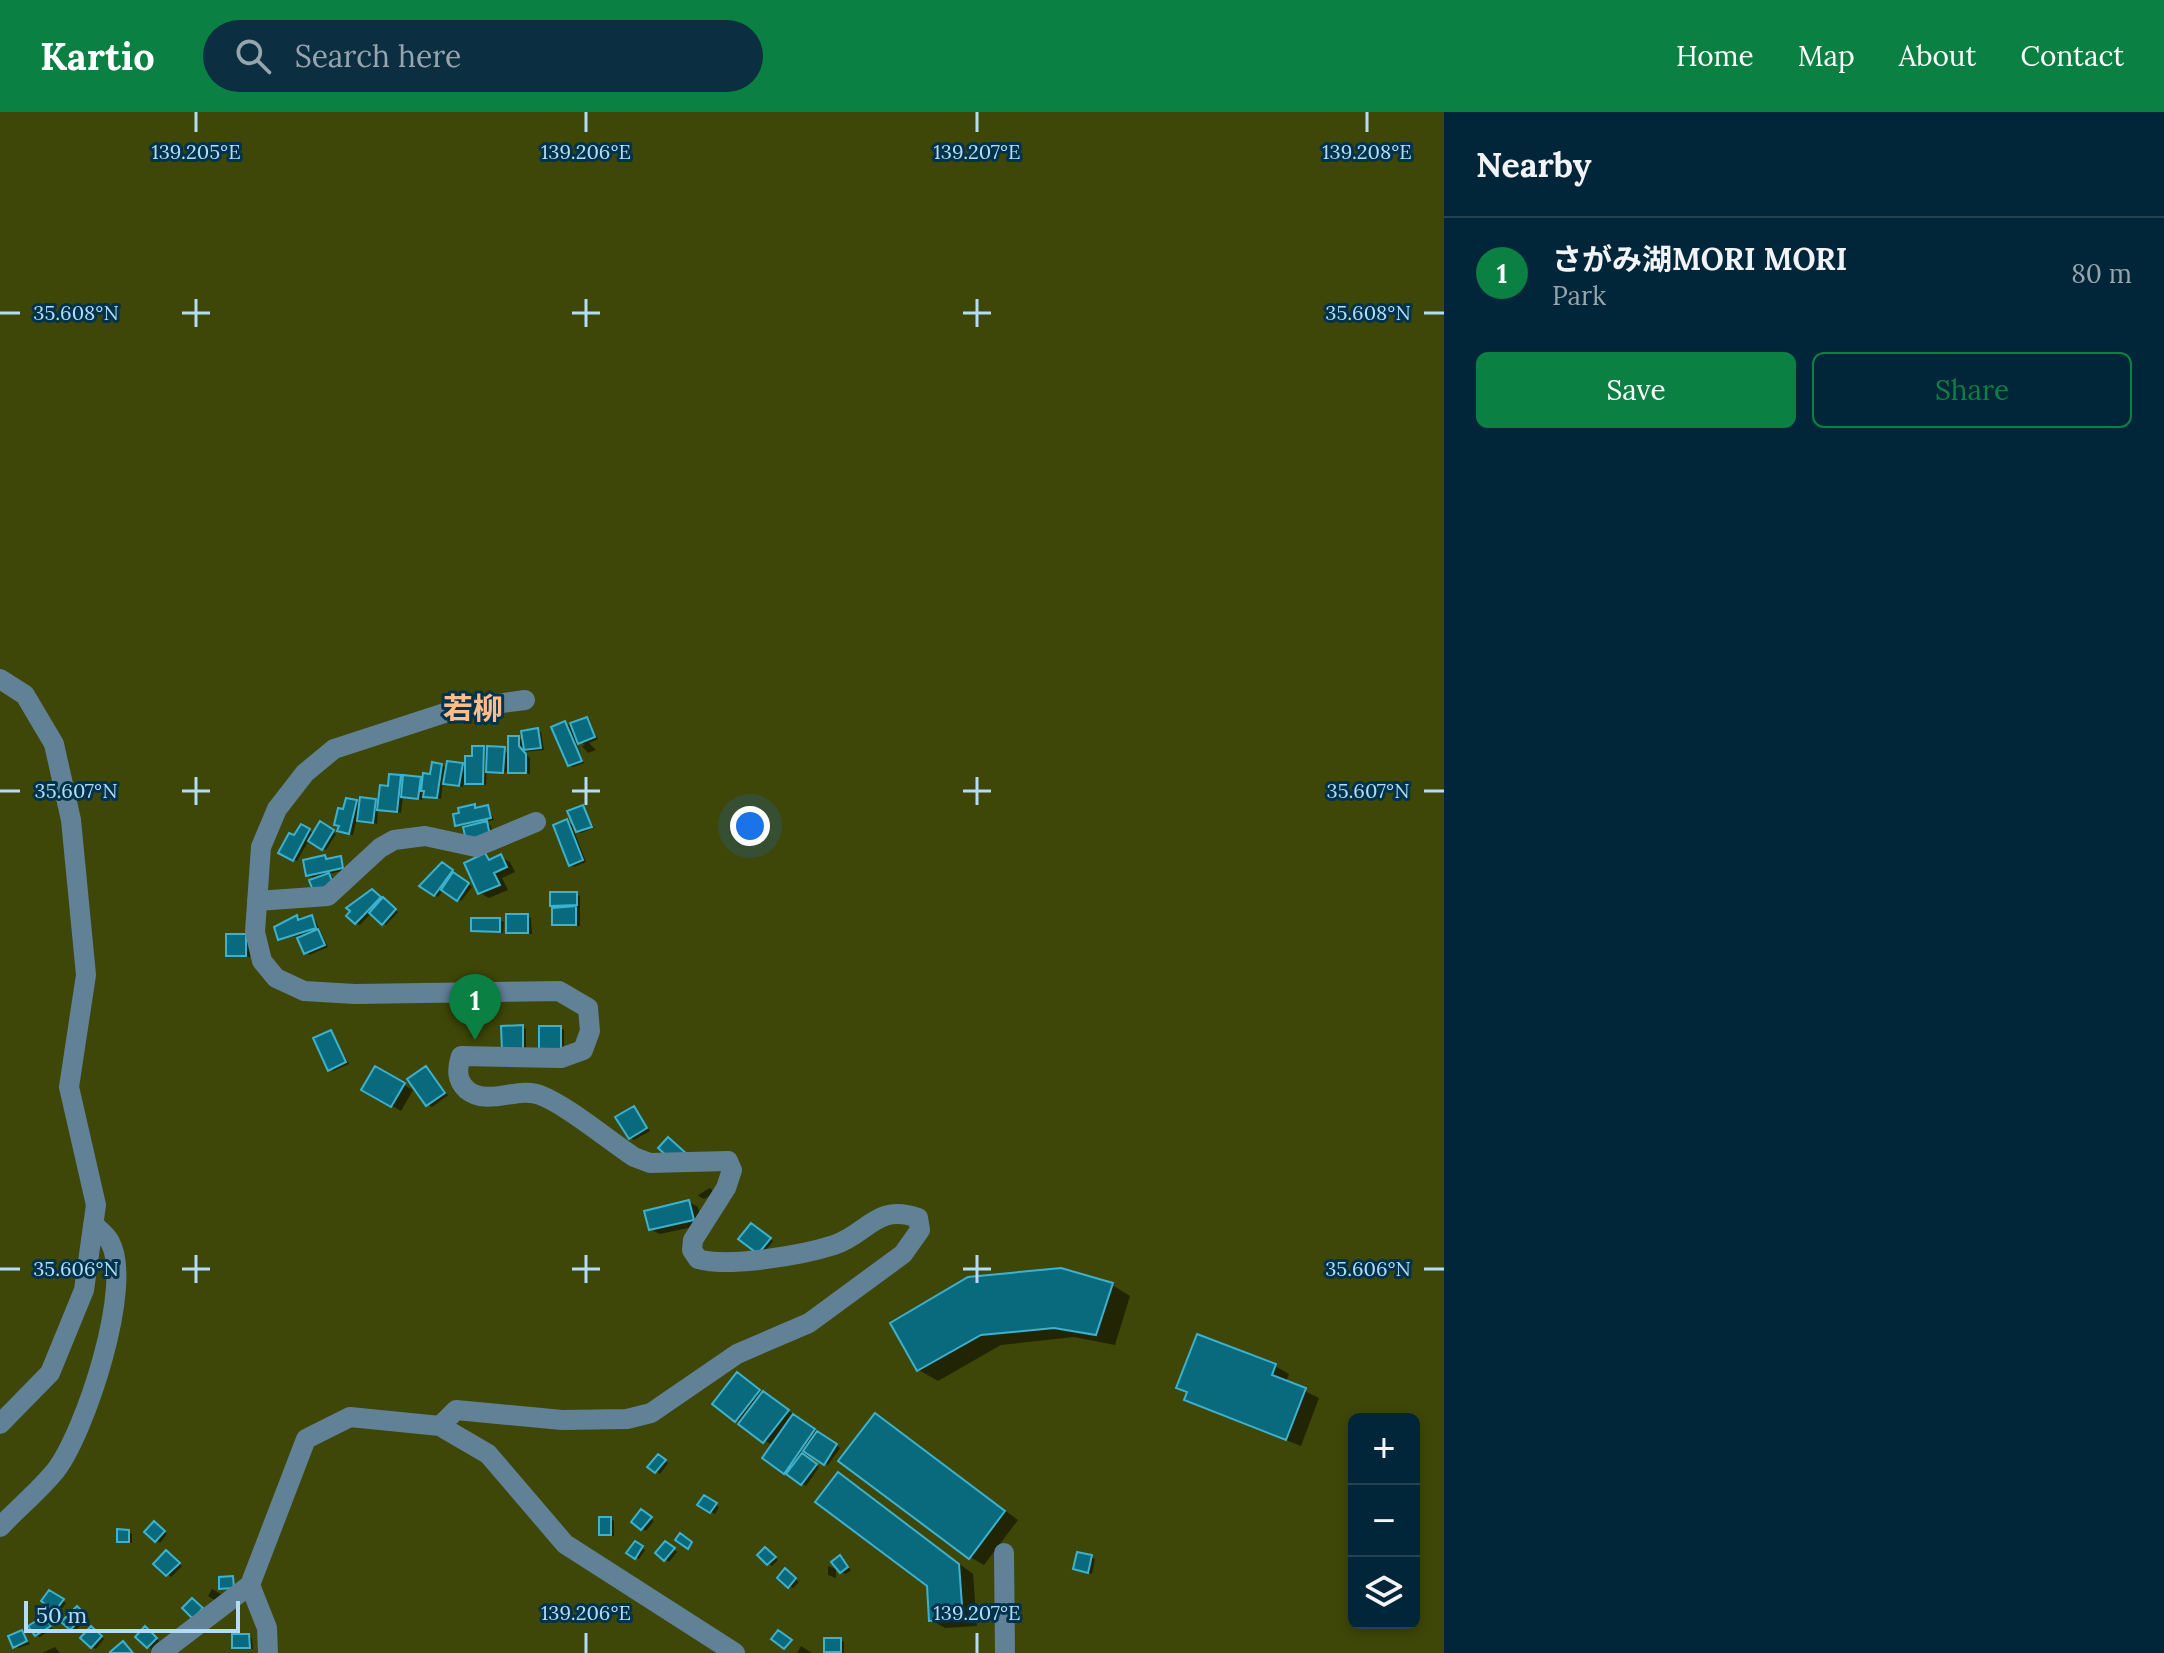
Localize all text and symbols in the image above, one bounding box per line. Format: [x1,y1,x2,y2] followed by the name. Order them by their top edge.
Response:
[203,20,763,92] search box
[40,32,155,80] text: Kartio
[231,34,275,78] icon: search
[295,37,461,75] text: Search here
[1676,38,1754,74] text: Home
[1798,38,1855,74] text: Map
[1899,38,1976,74] text: About
[2020,38,2124,74] text: Contact
[151,139,241,164] text: 139.205°E
[541,139,631,164] text: 139.206°E
[933,139,1021,164] text: 139.207°E
[1322,139,1412,164] text: 139.208°E
[1476,143,1592,186] text: Nearby
[1552,240,1847,278] text: さがみ湖MORI MORI
[1497,257,1507,290] text: 1
[2071,257,2132,290] text: 80 m
[1552,279,1606,312] text: Park
[33,300,119,325] text: 35.608°N
[1325,300,1411,325] text: 35.608°N
[1476,352,1796,428] button: Save
[1812,352,2132,428] button: Share
[443,689,503,727] district label: 若柳
[35,778,117,803] text: 35.607°N
[1327,778,1409,803] text: 35.607°N
[730,806,770,846] your location
[449,974,501,1040] pin: 1
[33,1256,119,1281] text: 35.606°N
[1325,1256,1411,1281] text: 35.606°N
[1348,1413,1420,1629] map controls
[1348,1413,1420,1485] button: +
[1348,1485,1420,1557] button: −
[1348,1557,1420,1629] button: layers
[24,1597,240,1633] scale bar
[541,1600,631,1625] text: 139.206°E
[933,1600,1021,1625] text: 139.207°E
[36,1601,87,1629] text: 50 m

